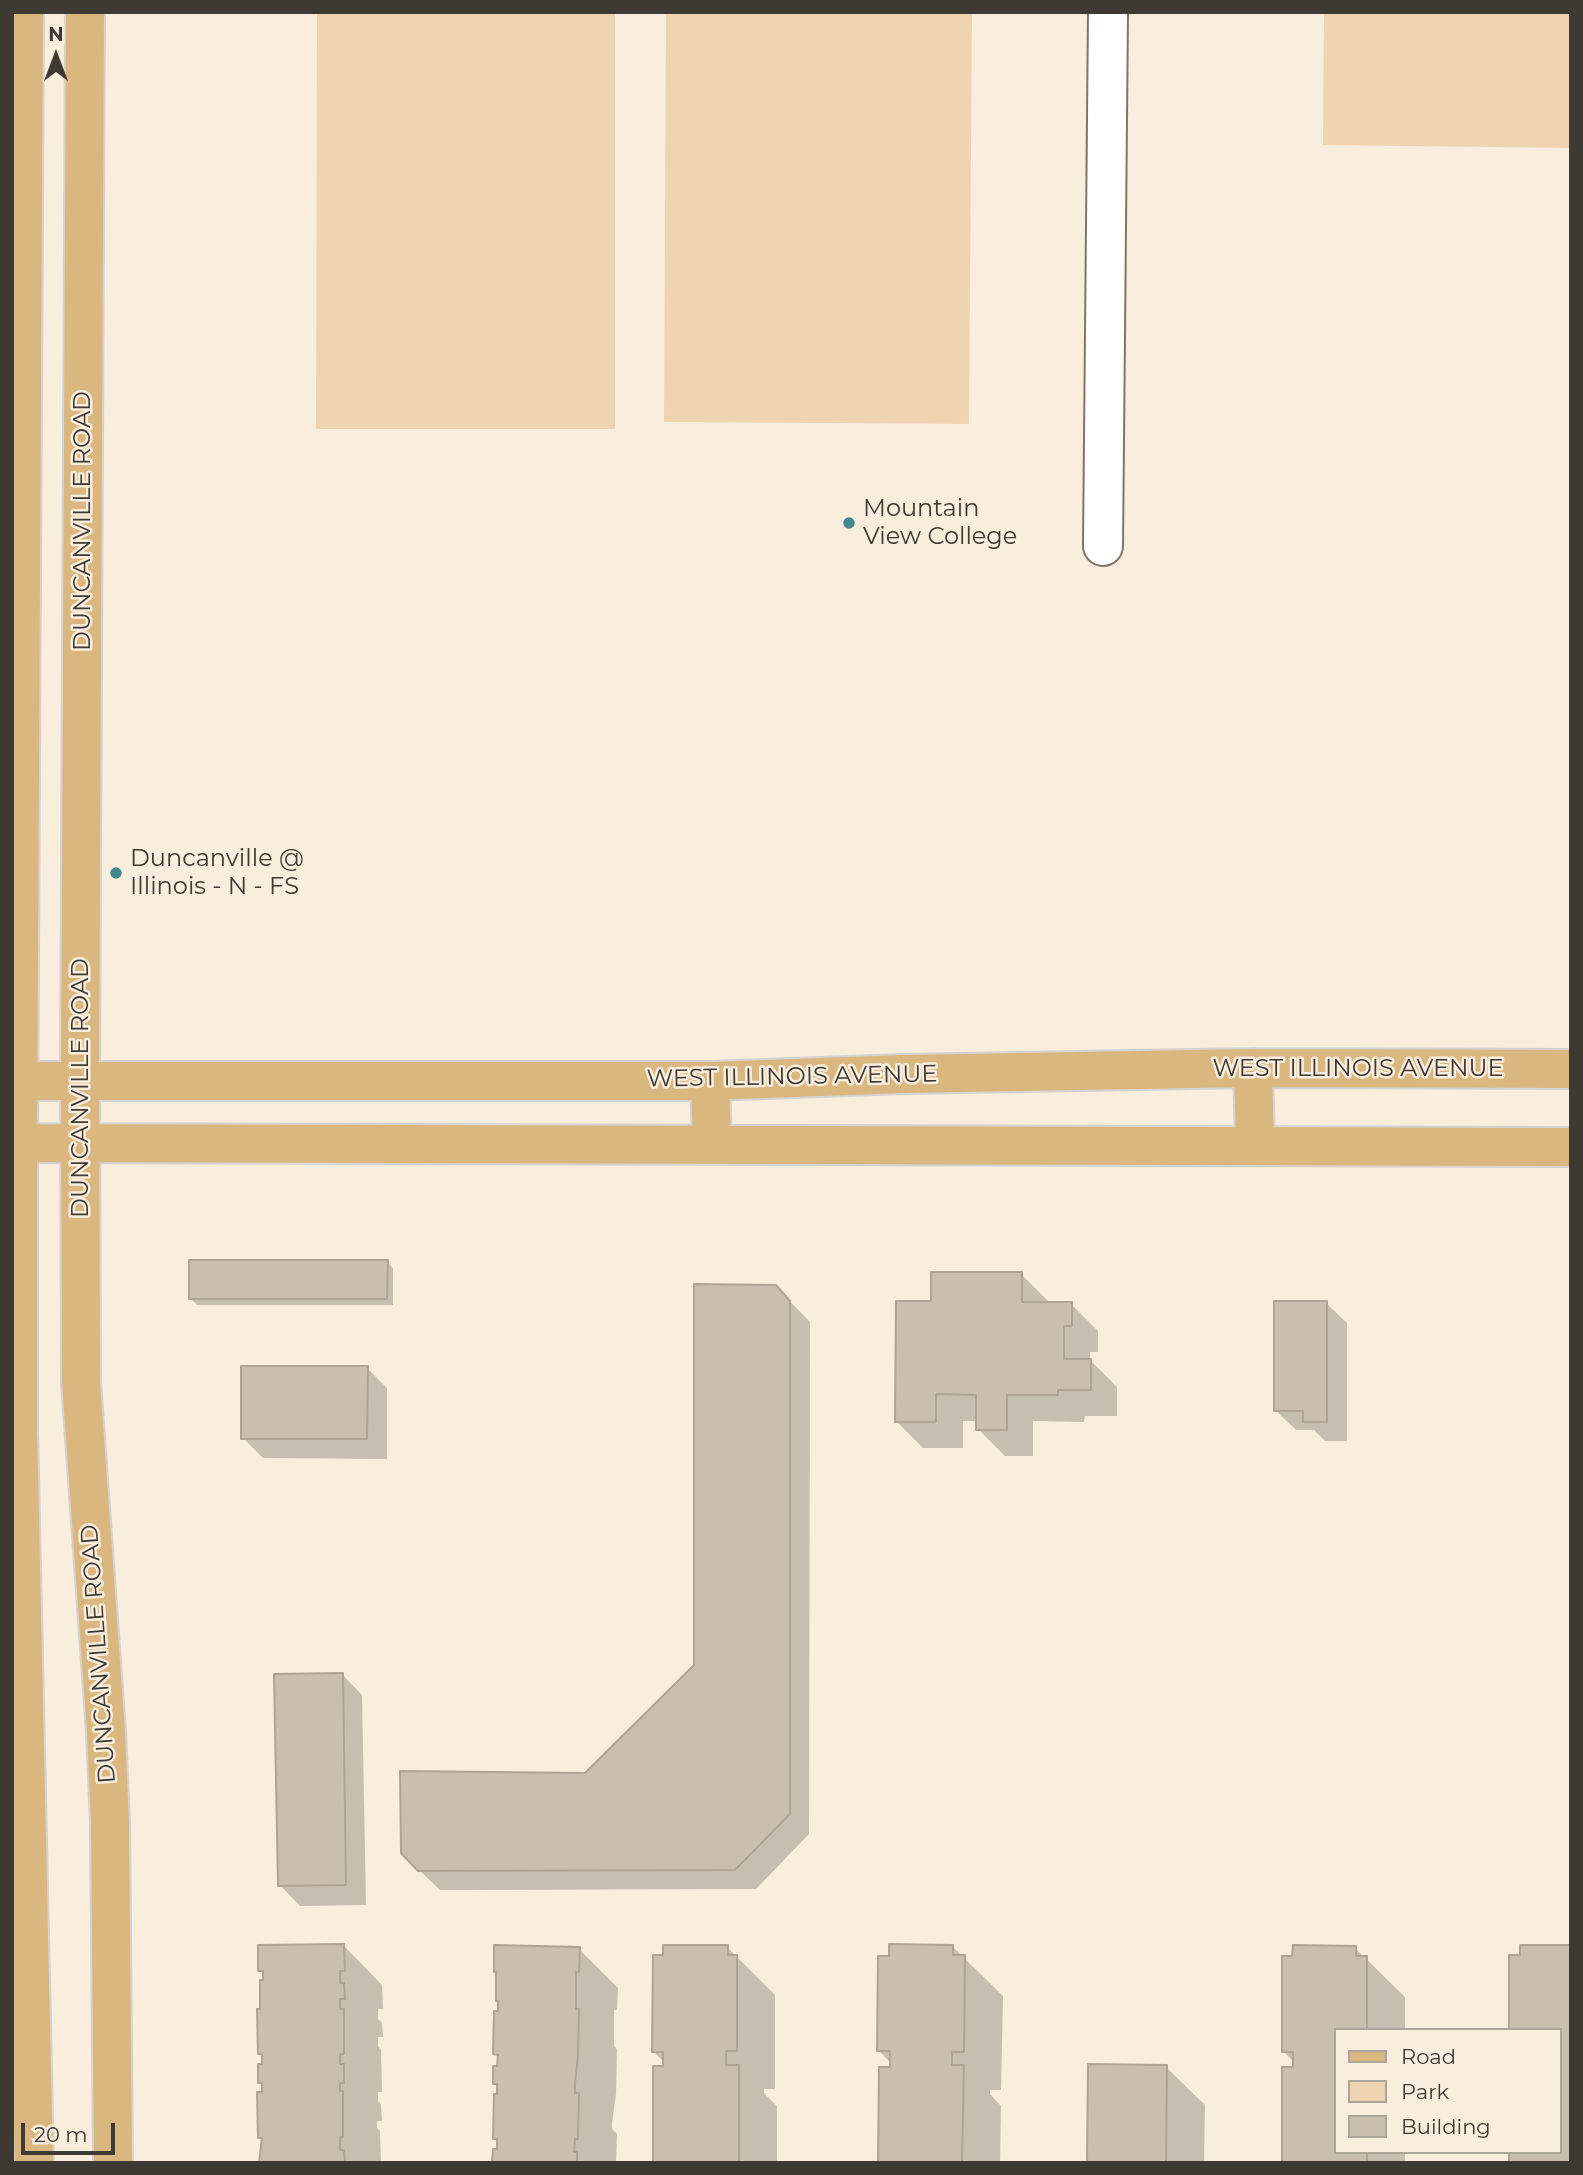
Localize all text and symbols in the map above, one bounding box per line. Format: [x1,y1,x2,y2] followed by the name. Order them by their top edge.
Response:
[21,21,91,91] north arrow
[48,23,64,46] text: N
[69,391,97,651] street label: DUNCANVILLE ROAD
[863,495,1017,551] place label: Mountain View College
[841,515,857,531] marker: Mountain View College
[130,845,304,901] place label: Duncanville @ Illinois - N - FS
[108,865,124,881] marker: Duncanville @ Illinois - N - FS
[67,958,95,1218] street label: DUNCANVILLE ROAD
[1212,1055,1504,1083] street label: WEST ILLINOIS AVENUE
[646,1060,938,1094] street label: WEST ILLINOIS AVENUE
[76,1523,122,1785] street label: DUNCANVILLE ROAD
[1334,2028,1562,2154] legend
[1401,2044,1456,2069] text: Road
[1401,2079,1449,2104] text: Park
[24,2108,119,2152] scale bar
[1401,2114,1491,2139] text: Building
[34,2122,88,2147] text: 20 m

